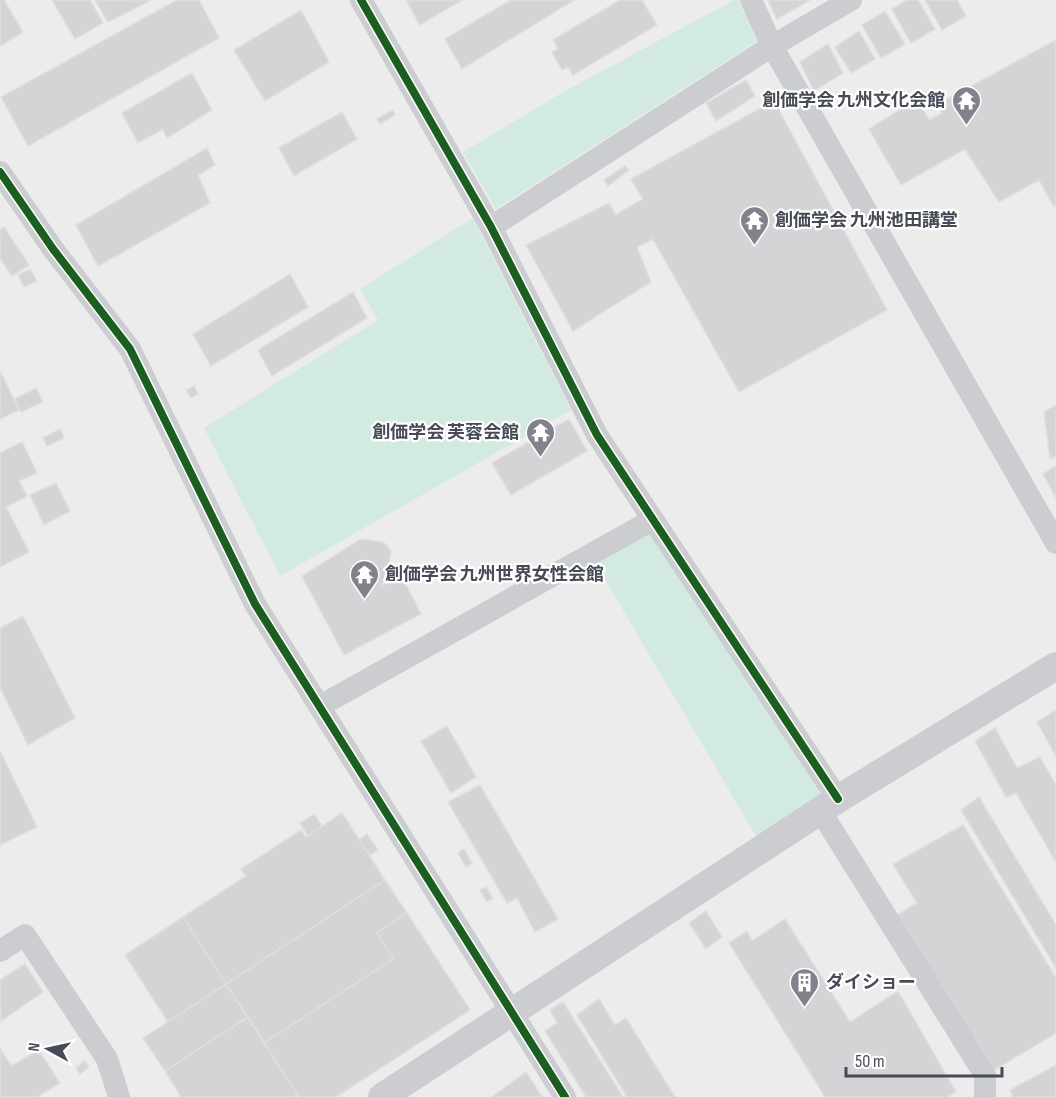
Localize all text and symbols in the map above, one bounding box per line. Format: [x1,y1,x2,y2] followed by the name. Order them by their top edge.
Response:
[950,84,982,126] temple icon: 創価学会 九州文化会館
[762,90,945,111] place label: 創価学会 九州文化会館
[738,204,770,246] temple icon: 創価学会 九州池田講堂
[775,210,958,231] place label: 創価学会 九州池田講堂
[524,416,556,458] temple icon: 創価学会 芙蓉会館
[372,422,519,443] place label: 創価学会 芙蓉会館
[348,558,380,600] temple icon: 創価学会 九州世界女性会館
[385,564,604,585] place label: 創価学会 九州世界女性会館
[789,966,821,1008] building icon: ダイショー
[826,972,916,993] place label: ダイショー
[18,1019,78,1079] north arrow
[846,1040,1002,1078] scale bar
[25,1042,45,1053] text: N
[855,1051,885,1072] text: 50 m

